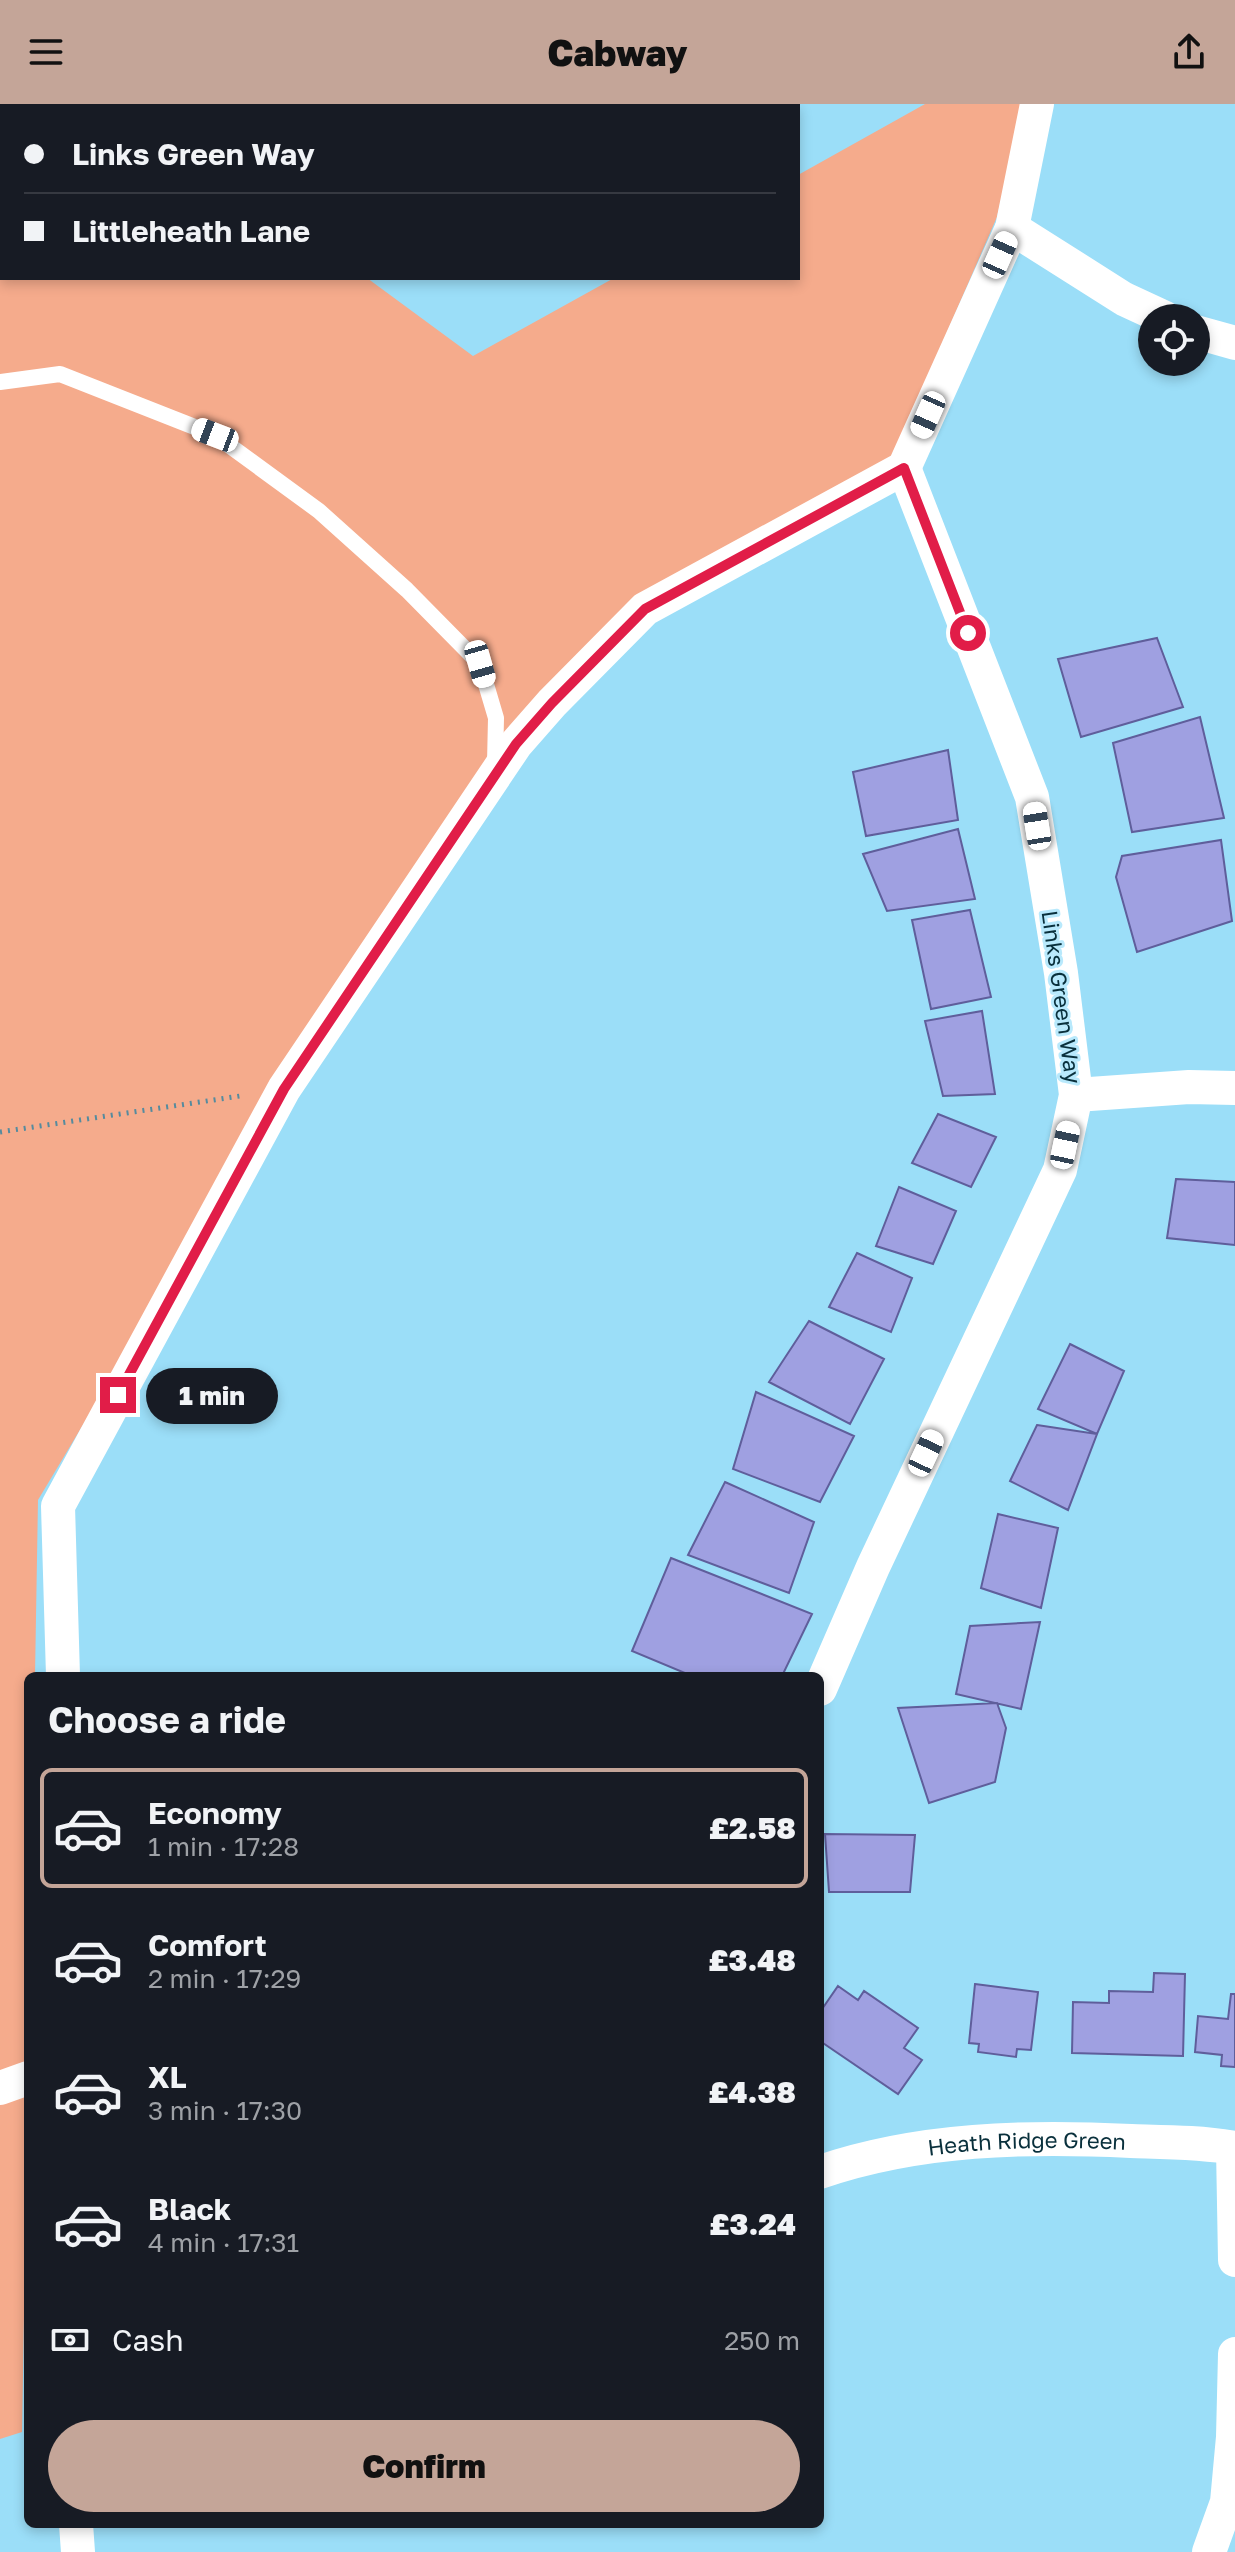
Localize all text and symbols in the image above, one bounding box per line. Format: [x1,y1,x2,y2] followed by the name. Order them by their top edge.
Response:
[24,30,68,74] icon: menu
[1167,30,1211,74] icon: share
[547,31,688,74] text: Cabway
[72,136,315,172] text: Links Green Way
[72,213,310,249] text: Littleheath Lane
[979,228,1021,282] car
[1138,304,1210,376] map controls
[1138,304,1210,376] button: locate
[907,388,949,442] car
[188,415,242,455] car
[950,615,986,651] route start
[462,638,498,690] car
[1021,800,1053,852] car
[1036,909,1088,1085] street label: Links Green Way
[1048,1119,1082,1171] car
[146,1367,278,1423] callout: 1 min
[100,1377,136,1413] route end
[179,1380,245,1411] text: 1 min
[905,1426,947,1480] car
[48,1698,286,1741] text: Choose a ride
[52,1792,124,1864] icon: car
[148,1795,282,1831] text: Economy
[709,1810,796,1846] text: £2.58
[148,1831,299,1862] text: 1 min · 17:28
[52,1924,124,1996] icon: car
[148,1927,267,1963] text: Comfort
[709,1942,796,1978] text: £3.48
[148,1963,301,1994] text: 2 min · 17:29
[52,2056,124,2128] icon: car
[148,2059,187,2095] text: XL
[709,2074,796,2110] text: £4.38
[148,2095,302,2126] text: 3 min · 17:30
[926,2125,1127,2160] street label: Heath Ridge Green
[52,2188,124,2260] icon: car
[148,2191,231,2227] text: Black
[710,2206,796,2242] text: £3.24
[148,2227,299,2258] text: 4 min · 17:31
[48,2318,92,2362] icon: cash
[112,2322,184,2358] text: Cash
[724,2325,800,2356] text: 250 m
[48,2420,800,2512] button: Confirm

